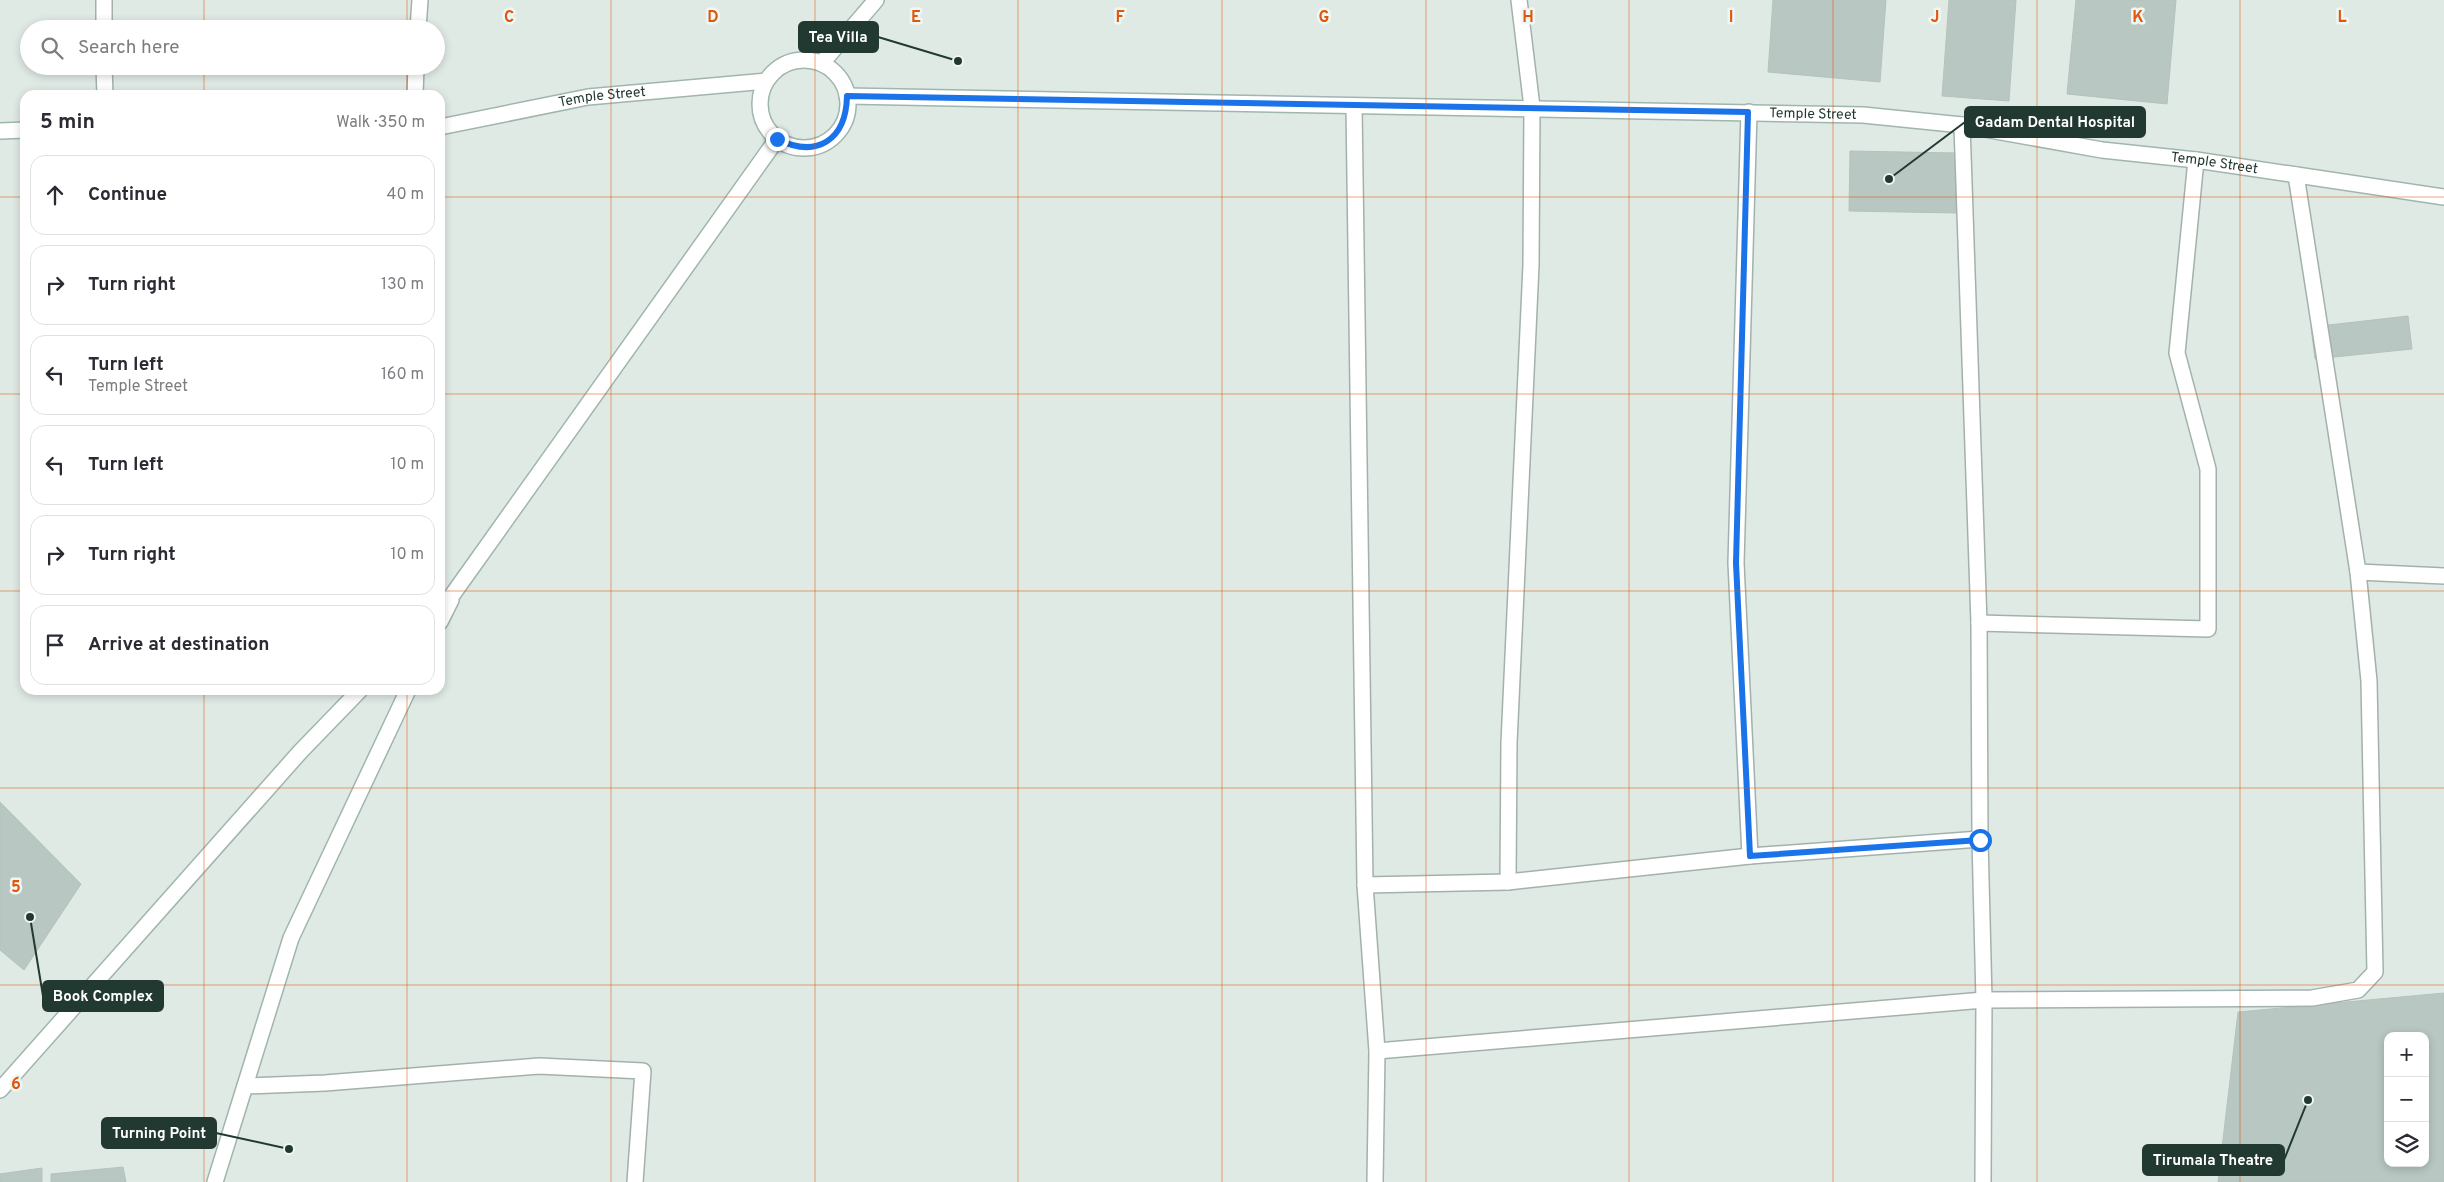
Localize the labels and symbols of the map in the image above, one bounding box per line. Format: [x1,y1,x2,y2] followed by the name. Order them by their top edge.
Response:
[504,8,514,28] text: C
[707,8,719,28] text: D
[911,8,921,28] text: E
[1115,8,1125,28] text: F
[1319,8,1329,28] text: G
[1522,8,1534,28] text: H
[1729,8,1733,28] text: I
[1931,8,1939,28] text: J
[2132,8,2144,28] text: K
[2337,8,2347,28] text: L
[799,22,878,52] callout: Tea Villa
[808,29,868,48] text: Tea Villa
[557,83,646,111] street label: Temple Street
[1769,105,1857,123] street label: Temple Street
[1965,107,2145,137] callout: Gadam Dental Hospital
[1975,114,2135,133] text: Gadam Dental Hospital
[766,128,789,151] route end
[2170,149,2259,178] street label: Temple Street
[1969,829,1992,852] route start
[11,878,21,898] text: 5
[43,981,163,1011] callout: Book Complex
[53,988,154,1007] text: Book Complex
[11,1075,21,1095] text: 6
[102,1118,216,1148] callout: Turning Point
[112,1125,206,1144] text: Turning Point
[2143,1145,2284,1175] callout: Tirumala Theatre
[2153,1152,2273,1171] text: Tirumala Theatre

